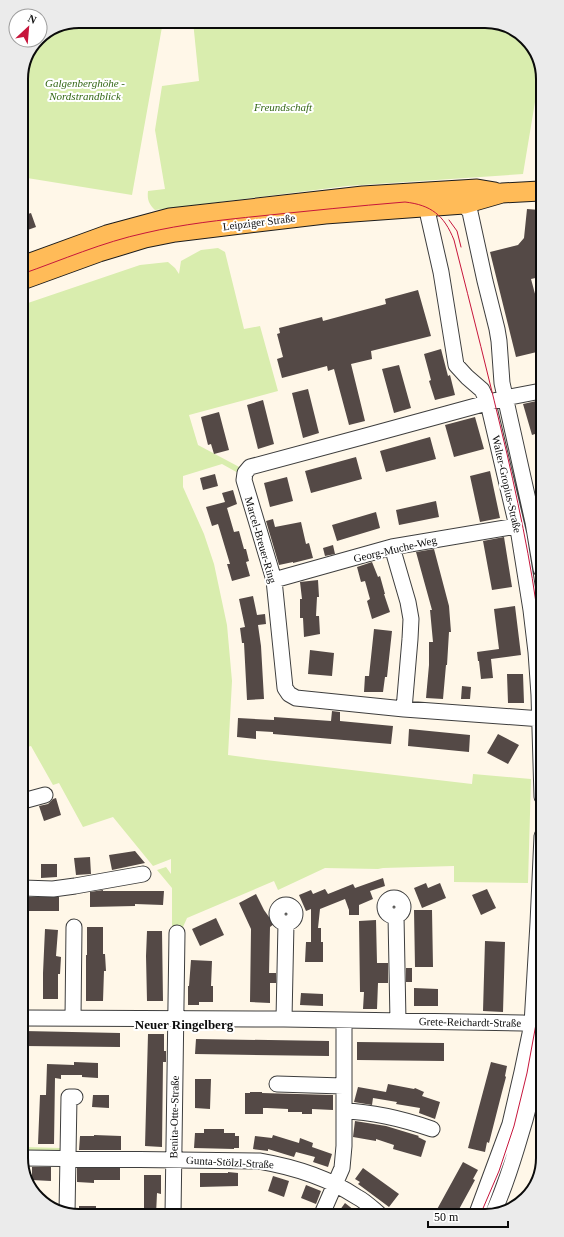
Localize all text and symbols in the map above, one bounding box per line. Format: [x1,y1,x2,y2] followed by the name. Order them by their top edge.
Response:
[8,8,48,48] north arrow
[26,12,39,26] text: N
[45,77,125,102] park label: Galgenberghöhe - Nordstrandblick
[253,101,313,113] park label: Freundschaft
[222,212,296,232] street label: Leipziger Straße
[490,434,524,534] street label: Walter-Gropius-Straße
[243,495,279,585] street label: Marcel-Breuer-Ring
[352,533,438,564] street label: Georg-Muche-Weg
[419,1015,522,1029] street label: Grete-Reichardt-Straße
[135,1017,234,1032] district label: Neuer Ringelberg
[167,1075,181,1159] street label: Benita-Otte-Straße
[186,1154,274,1170] street label: Gunta-Stölzl-Straße
[428,1203,508,1229] scale bar
[434,1210,459,1224] text: 50 m

